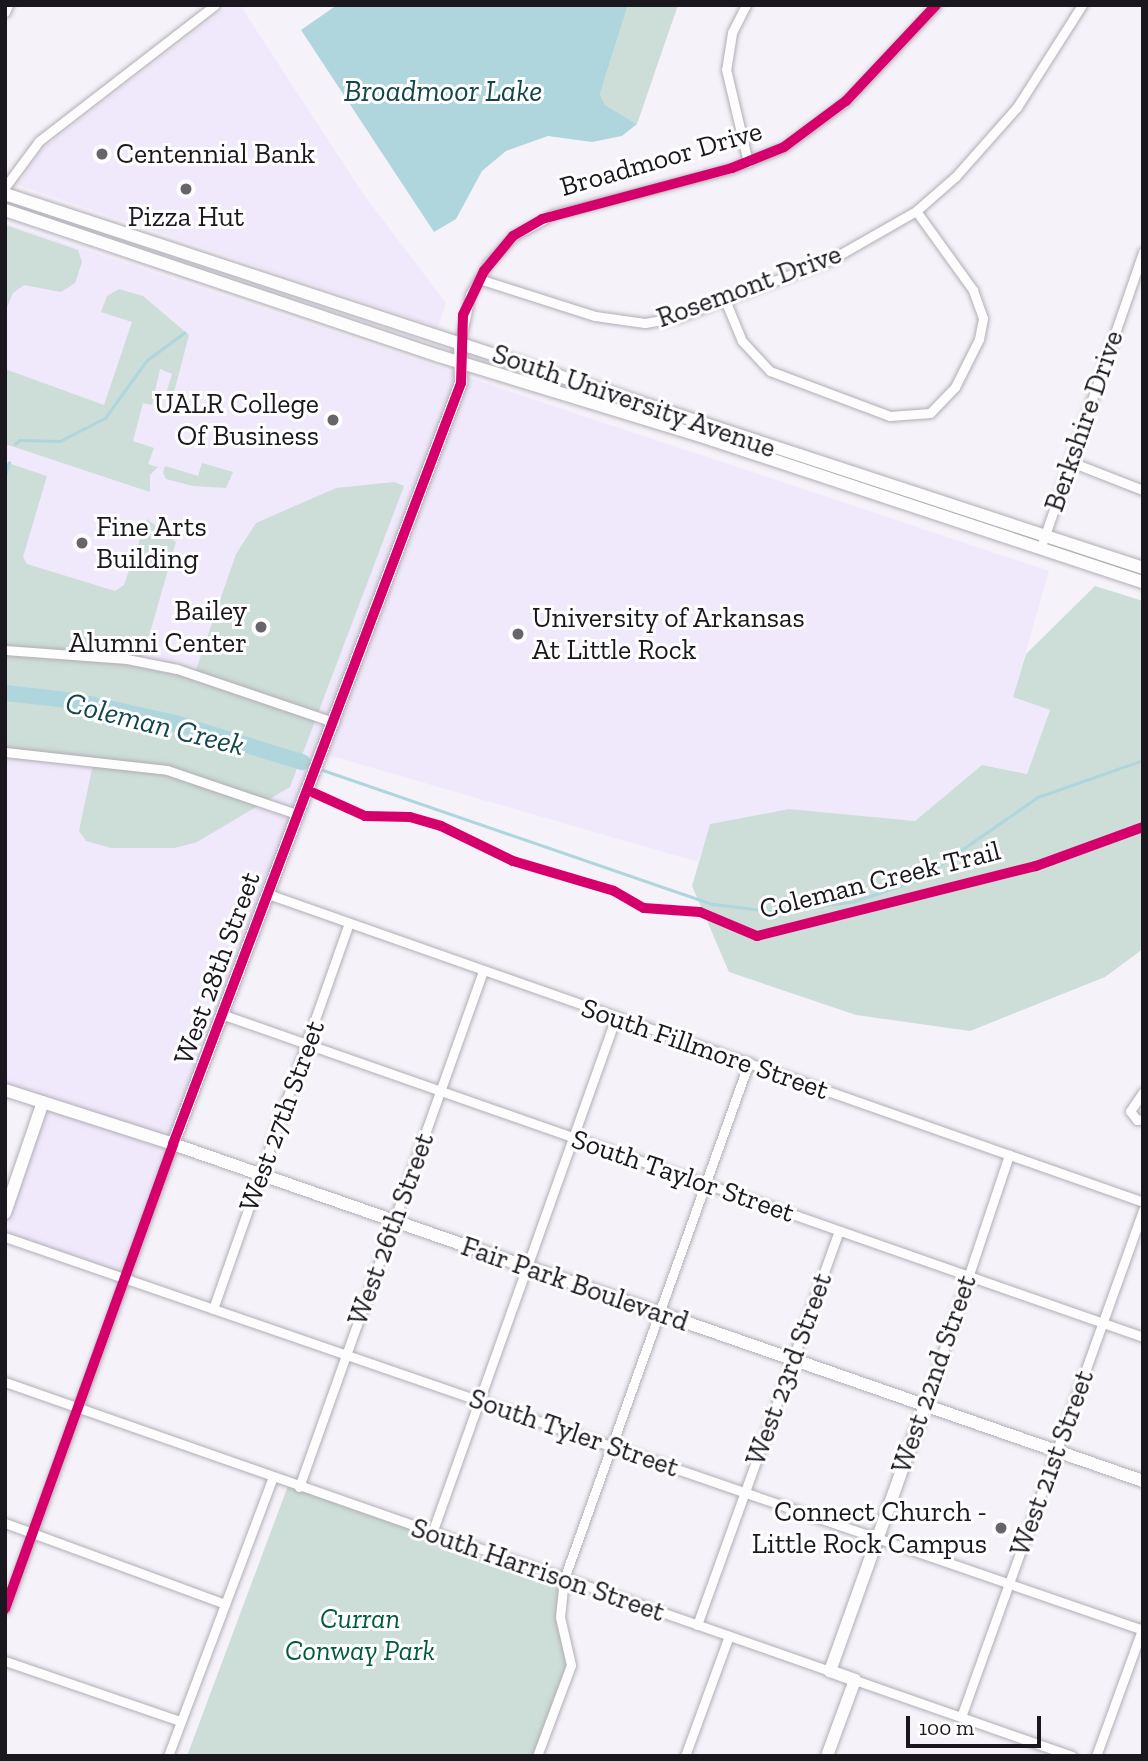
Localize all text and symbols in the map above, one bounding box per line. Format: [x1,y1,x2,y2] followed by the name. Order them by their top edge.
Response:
[344,73,542,109] water label: Broadmoor Lake
[556,114,766,204] street label: Broadmoor Drive
[116,137,315,171] place label: Centennial Bank
[94,146,110,162] marker: Centennial Bank
[178,181,194,197] marker: Pizza Hut
[128,200,244,234] place label: Pizza Hut
[652,237,846,335] street label: Rosemont Drive
[1037,326,1131,516] street label: Berkshire Drive
[487,336,781,466] street label: South University Avenue
[154,387,319,453] place label: UALR College Of Business
[325,412,341,428] marker: UALR College Of Business
[96,510,208,576] place label: Fine Arts Building
[74,535,90,551] marker: Fine Arts Building
[69,594,247,660] place label: Bailey Alumni Center
[532,601,806,667] place label: University of Arkansas At Little Rock
[253,619,269,635] marker: Bailey Alumni Center
[510,626,526,642] marker: University of Arkansas At Little Rock
[62,684,248,764] water label: Coleman Creek
[756,834,1004,926] street label: Coleman Creek Trail
[167,867,267,1069] street label: West 28th Street
[577,991,833,1107] street label: South Fillmore Street
[232,1016,332,1216] street label: West 27th Street
[567,1122,799,1230] street label: South Taylor Street
[341,1128,441,1330] street label: West 26th Street
[457,1229,693,1339] street label: Fair Park Boulevard
[739,1268,839,1470] street label: West 23rd Street
[884,1270,984,1478] street label: West 22nd Street
[1003,1366,1101,1560] street label: West 21st Street
[464,1381,684,1485] street label: South Tyler Street
[752,1495,987,1561] place label: Connect Church - Little Rock Campus
[407,1511,669,1629] street label: South Harrison Street
[993,1520,1009,1536] marker: Connect Church - Little Rock Campus
[285,1602,435,1668] park label: Curran Conway Park
[910,1702,1045,1746] scale bar
[919,1715,974,1740] text: 100 m

